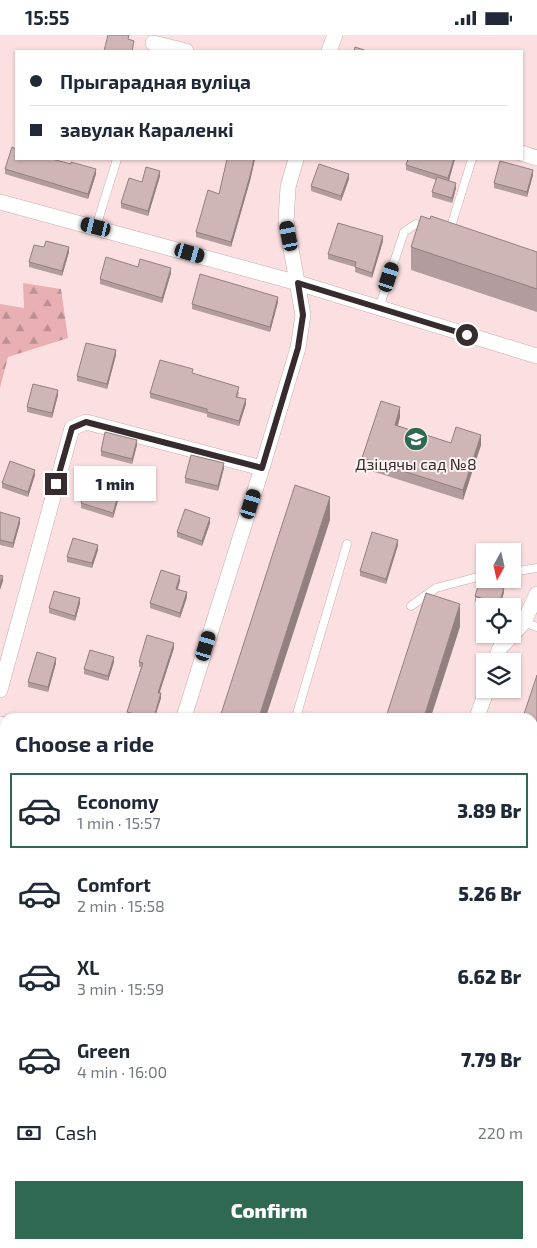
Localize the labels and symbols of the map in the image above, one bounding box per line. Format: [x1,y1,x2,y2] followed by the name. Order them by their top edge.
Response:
[79,216,112,238] car
[278,220,299,252] car
[173,242,206,264] car
[377,260,400,294] car
[456,324,478,346] route start
[403,426,429,452] school or university icon: Дзіцячы сад №8
[355,454,477,473] place label: Дзіцячы сад №8
[74,467,156,501] callout: 1 min
[45,473,67,495] route end
[239,487,262,521] car
[476,543,521,587] north arrow
[194,629,217,663] car

